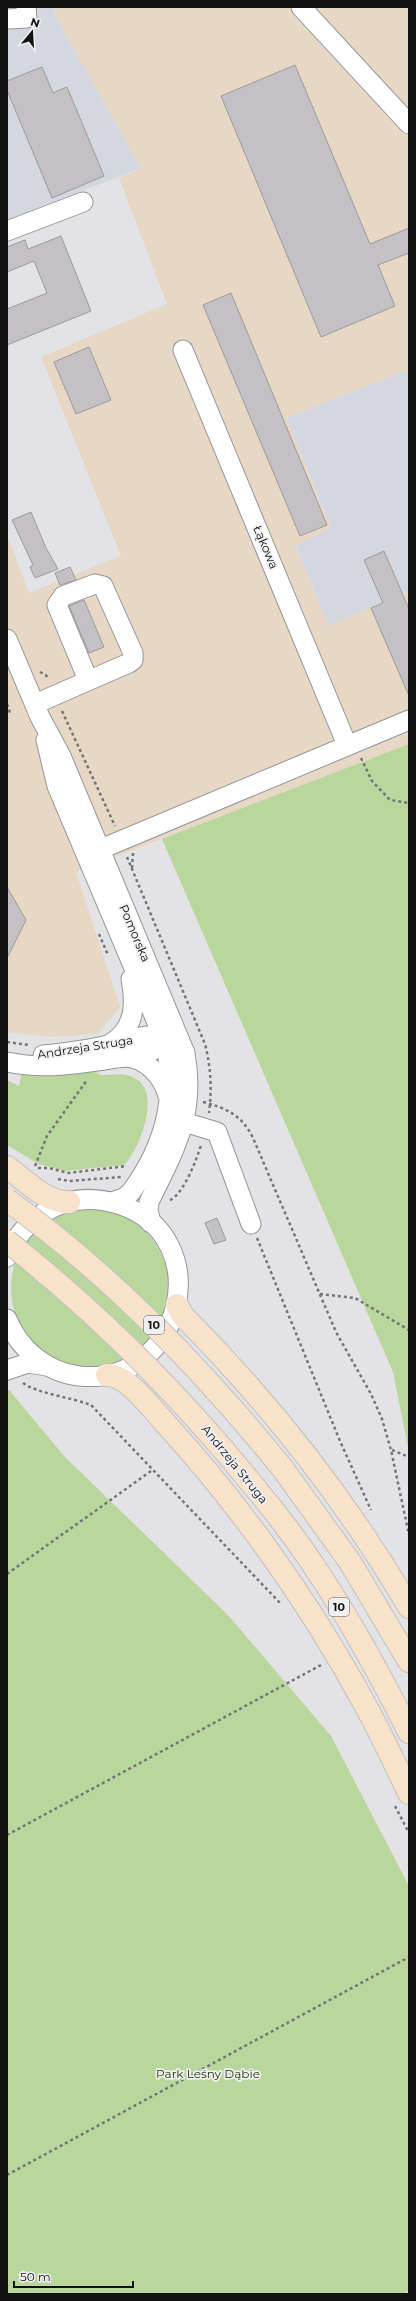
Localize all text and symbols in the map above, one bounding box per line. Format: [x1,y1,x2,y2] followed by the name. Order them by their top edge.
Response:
[12,12,52,52] north arrow
[29,14,41,31] text: N
[250,523,282,571] street label: Łąkowa
[116,902,154,964] street label: Pomorska
[36,1032,134,1062] street label: Andrzeja Struga
[144,1316,164,1334] road number: 10
[199,1422,271,1506] street label: Andrzeja Struga
[329,1598,349,1616] road number: 10
[156,2066,260,2081] park label: Park Leśny Dąbie
[14,2263,133,2289] scale bar
[20,2269,51,2284] text: 50 m

